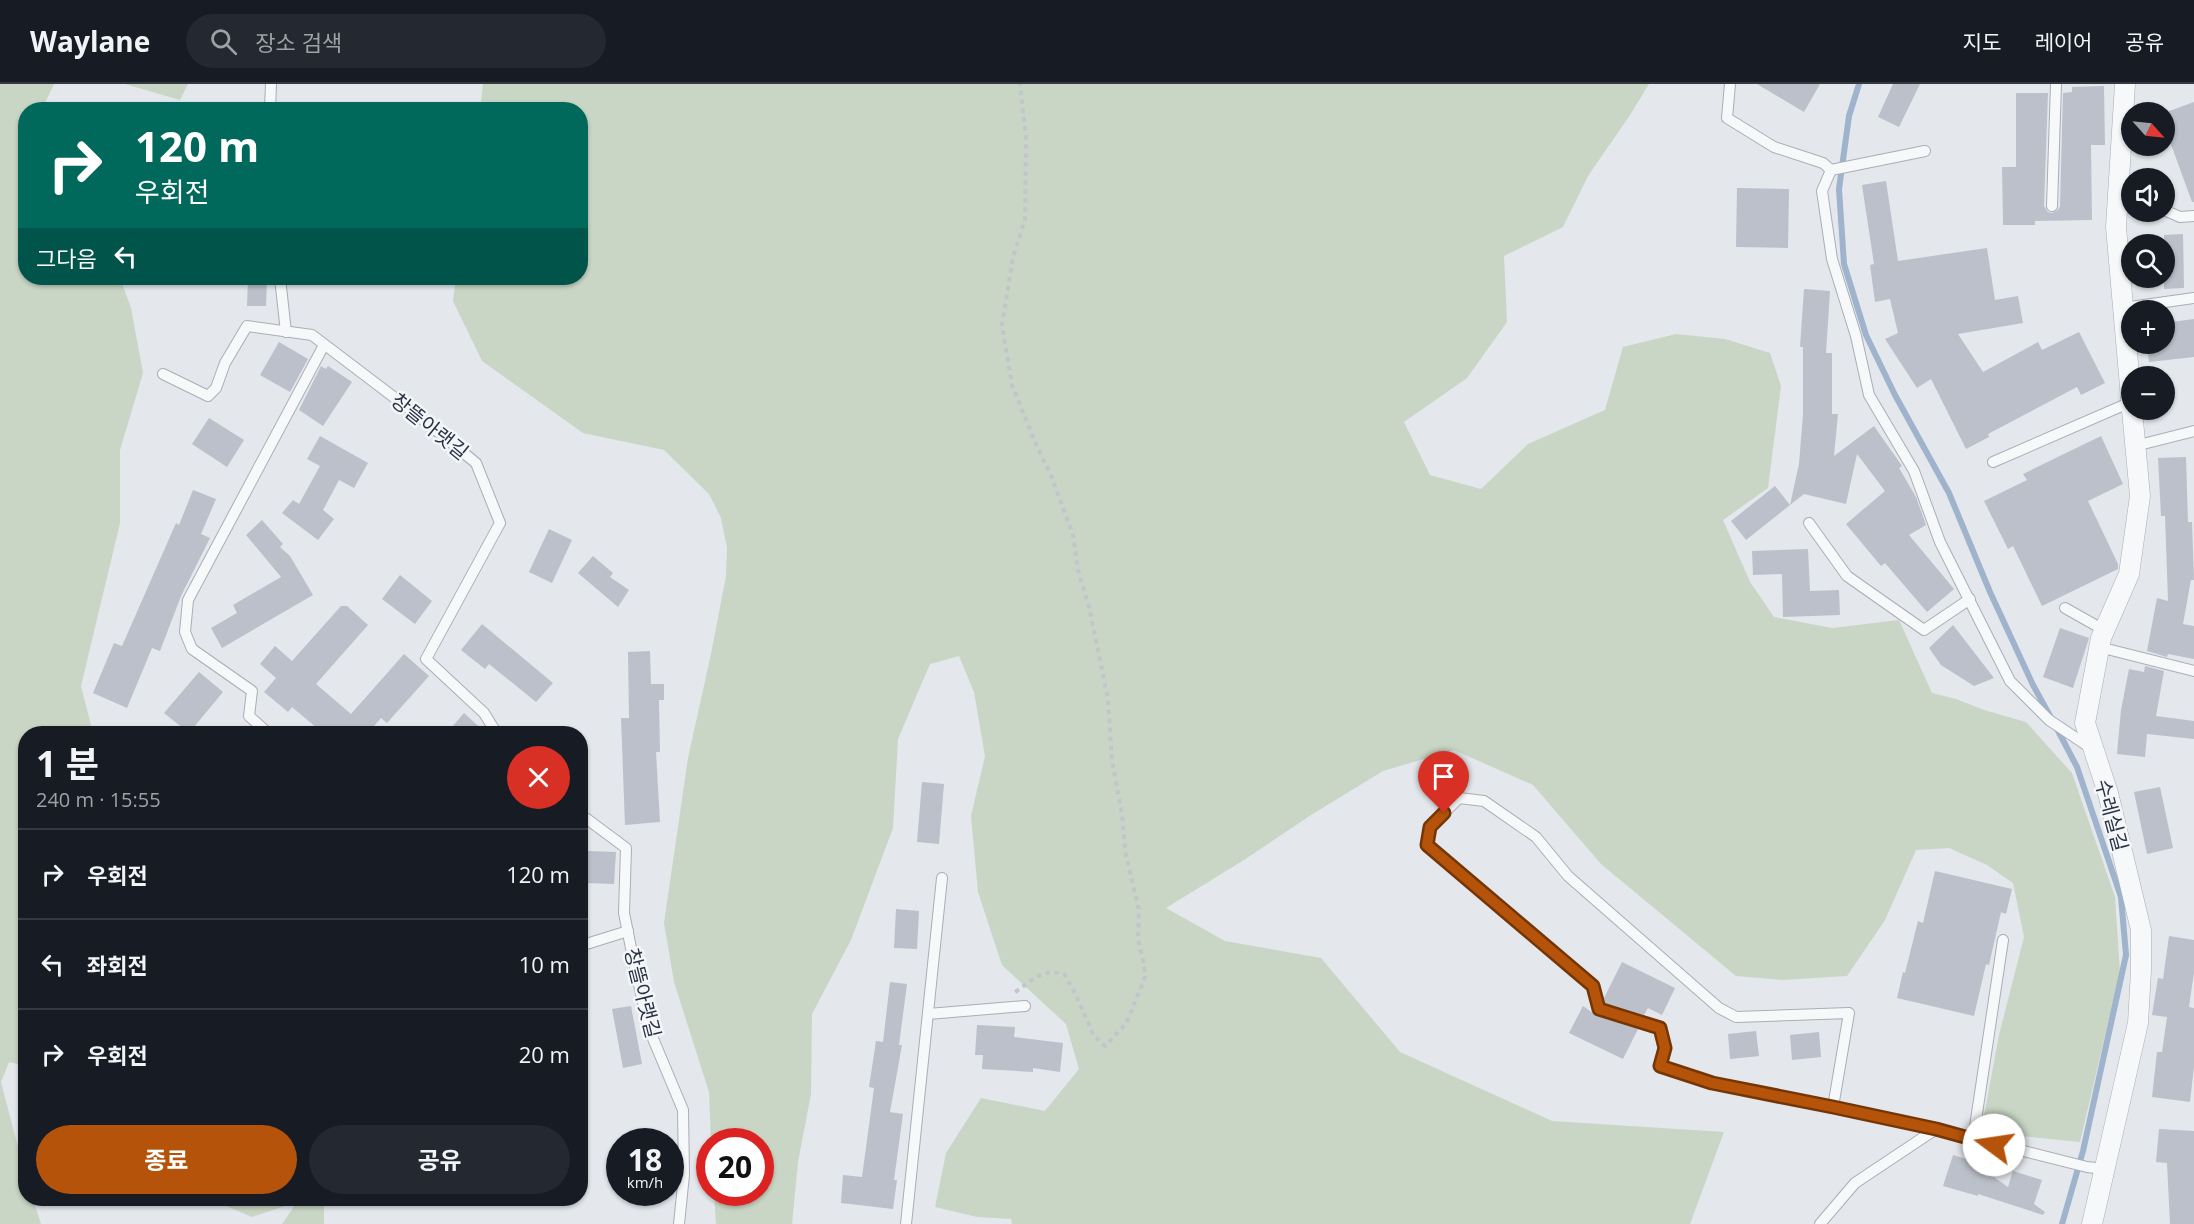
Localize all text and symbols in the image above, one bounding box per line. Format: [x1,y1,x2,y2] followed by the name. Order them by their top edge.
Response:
[186,14,606,68] search box
[30,22,150,60] text: Waylane
[207,25,240,58] icon: search
[255,27,342,57] text: 장소 검색
[1963,28,2001,56] text: 지도
[2034,28,2092,56] text: 레이어
[2125,28,2164,56] text: 공유
[2121,102,2175,156] north arrow
[2121,102,2175,420] map controls
[135,117,259,174] text: 120 m
[36,126,114,204] icon: right
[2121,168,2175,222] button: sound
[135,173,210,210] text: 우회전
[2121,234,2175,288] button: search
[109,240,142,273] icon: left
[36,243,97,273] text: 그다음
[2121,300,2175,354] button: +
[2121,366,2175,420] button: −
[386,387,474,465] street label: 창뜰아랫길
[36,739,99,788] text: 1 분
[507,746,570,809] button: close
[1418,751,1469,813] pin
[1427,760,1460,793] icon: arrive
[2089,776,2135,854] street label: 수레실길
[36,786,161,813] text: 240 m · 15:55
[36,858,69,891] icon: right
[506,859,570,889] text: 120 m
[87,860,148,890] text: 우회전
[619,945,667,1041] street label: 창뜰아랫길
[36,948,69,981] icon: left
[519,949,570,979] text: 10 m
[87,950,148,980] text: 좌회전
[36,1038,69,1071] icon: right
[519,1039,570,1069] text: 20 m
[87,1040,148,1070] text: 우회전
[1962,1113,2026,1177] position arrow
[36,1125,297,1194] button: 종료
[309,1125,570,1194] button: 공유
[696,1128,774,1206] speed limit sign: 20
[628,1139,662,1180] text: 18
[627,1172,663,1192] text: km/h

